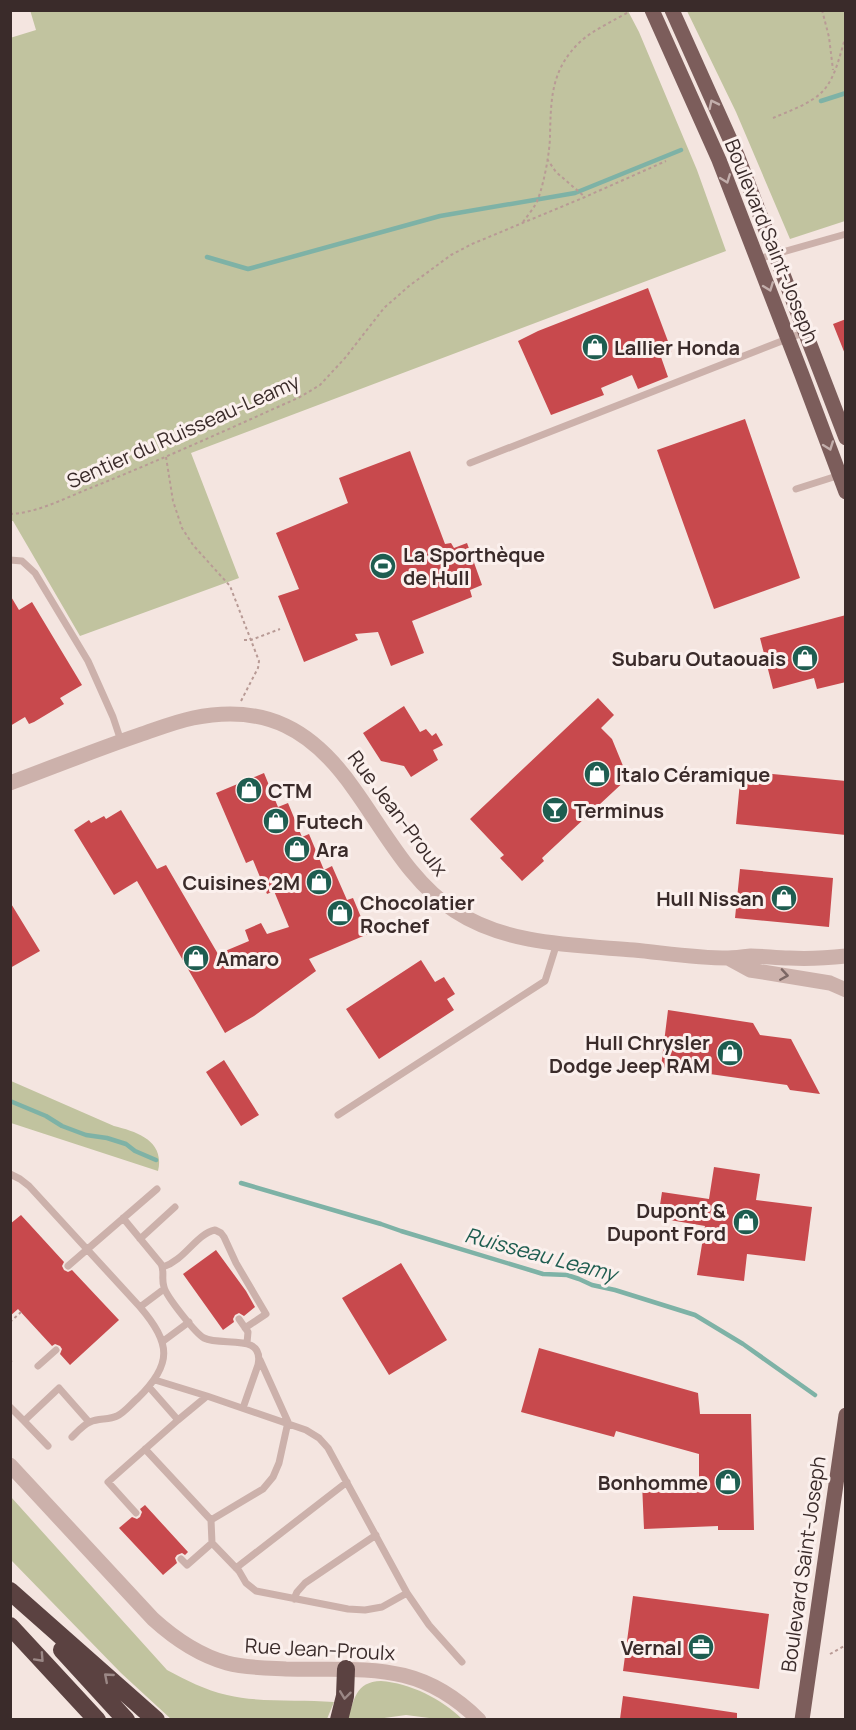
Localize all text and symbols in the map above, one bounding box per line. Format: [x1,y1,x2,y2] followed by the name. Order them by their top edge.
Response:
[709,100,721,111] one-way arrow
[719,135,825,347] street label: Boulevard Saint-Joseph
[719,173,732,184] one-way arrow
[761,281,774,292] one-way arrow
[580,332,610,362] shop icon: Lallier Honda
[614,334,740,361] place label: Lallier Honda
[62,367,304,495] street label: Sentier du Ruisseau-Leamy
[822,440,834,451] one-way arrow
[403,541,545,591] place label: La Sporthèque de Hull
[368,551,398,581] sports icon: La Sporthèque de Hull
[790,643,820,673] shop icon: Subaru Outaouais
[612,645,786,672] place label: Subaru Outaouais
[342,745,454,882] street label: Rue Jean-Proulx
[582,759,612,789] shop icon: Italo Céramique
[616,761,770,788] place label: Italo Céramique
[234,775,264,805] shop icon: CTM
[268,777,312,804] place label: CTM
[540,795,570,825] bar icon: Terminus
[574,797,664,824] place label: Terminus
[261,806,291,836] shop icon: Futech
[296,808,363,835] place label: Futech
[282,834,312,864] shop icon: Ara
[316,836,349,863] place label: Ara
[304,867,334,897] shop icon: Cuisines 2M
[182,869,300,896] place label: Cuisines 2M
[769,883,799,913] shop icon: Hull Nissan
[656,885,764,912] place label: Hull Nissan
[360,889,475,939] place label: Chocolatier Rochef
[325,898,355,928] shop icon: Chocolatier Rochef
[181,943,211,973] shop icon: Amaro
[216,945,279,972] place label: Amaro
[778,968,788,981] one-way arrow
[549,1029,710,1079] place label: Hull Chrysler Dodge Jeep RAM
[715,1038,745,1068] shop icon: Hull Chrysler Dodge Jeep RAM
[607,1197,727,1247] place label: Dupont & Dupont Ford
[731,1207,761,1237] shop icon: Dupont & Dupont Ford
[462,1220,623,1288] water label: Ruisseau Leamy
[774,1454,832,1674] street label: Boulevard Saint-Joseph
[713,1467,743,1497] shop icon: Bonhomme
[598,1469,708,1496] place label: Bonhomme
[244,1632,396,1666] street label: Rue Jean-Proulx
[686,1632,716,1662] office icon: Vernal
[621,1634,682,1661] place label: Vernal
[33,1651,44,1661] one-way arrow
[104,1673,115,1684] one-way arrow
[339,1690,352,1699] one-way arrow

